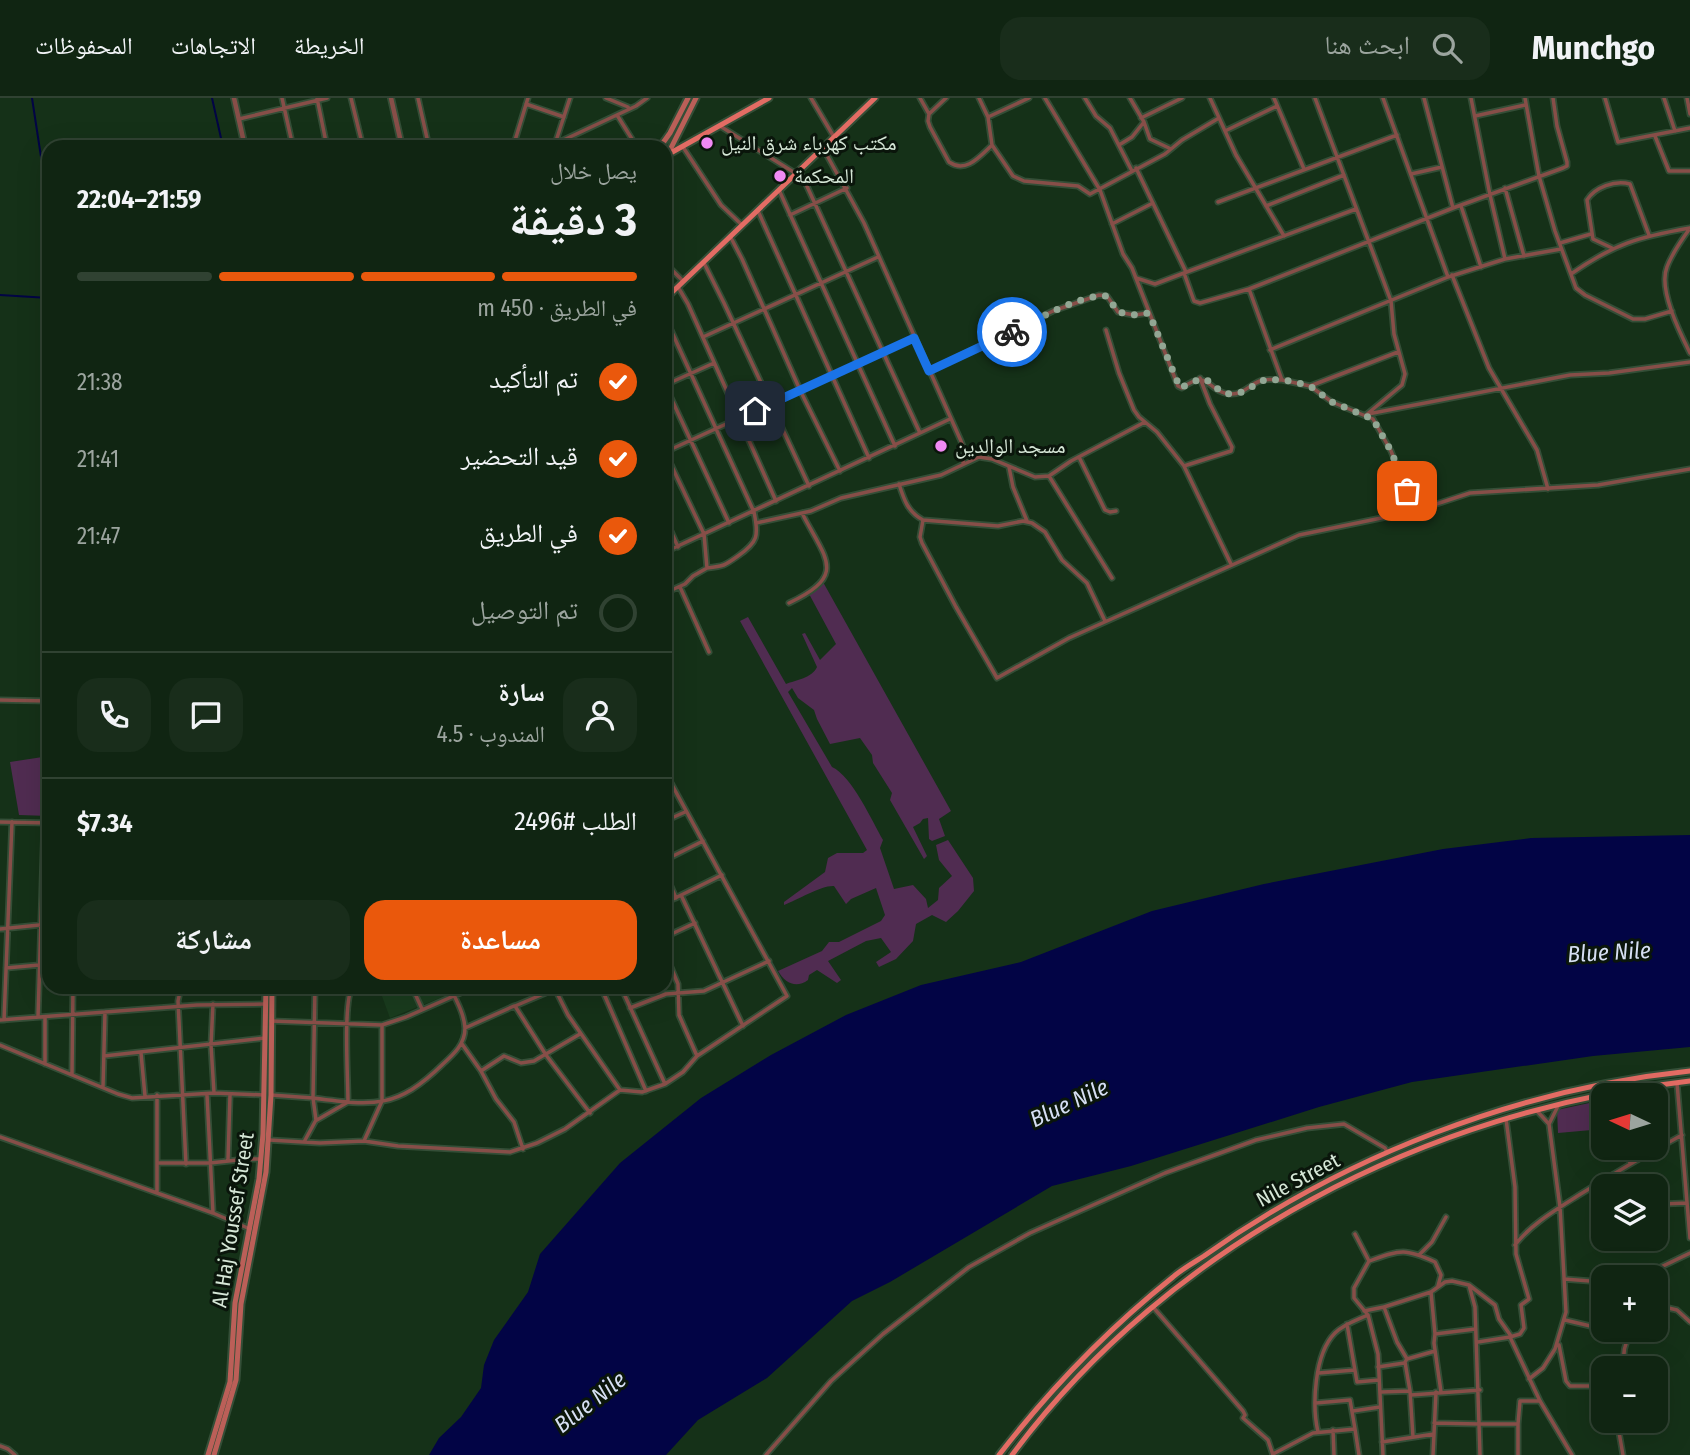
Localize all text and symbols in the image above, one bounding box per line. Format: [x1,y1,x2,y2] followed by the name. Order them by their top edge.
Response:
[1000,17,1490,80] search box
[1532,28,1655,68] text: Munchgo
[1428,29,1466,67] icon: search
[1324,30,1410,61] text: ابحث هنا
[35,32,133,60] text: المحفوظات
[171,32,256,60] text: الاتجاهات
[294,32,365,60] text: الخريطة
[721,130,897,156] place label: مكتب كهرباء شرق النيل
[699,135,715,151] marker: مكتب كهرباء شرق النيل
[550,157,637,185] text: يصل خلال
[794,163,854,189] place label: المحكمة
[772,168,788,184] marker: المحكمة
[77,184,202,215] text: 21:59–22:04
[509,192,637,247] text: 3 دقيقة
[477,294,637,322] text: في الطريق · 450 m
[977,297,1047,367] courier
[993,313,1031,351] icon: bike
[599,363,637,401] icon: check
[489,364,578,395] text: تم التأكيد
[77,368,123,396] text: 21:38
[725,381,785,441] pin
[736,392,774,430] icon: home
[955,433,1066,459] place label: مسجد الوالدين
[933,438,949,454] marker: مسجد الوالدين
[599,440,637,478] icon: check
[461,441,578,472] text: قيد التحضير
[77,445,119,473] text: 21:41
[1377,461,1437,521] pin
[1388,472,1426,510] icon: bag
[599,517,637,555] icon: check
[479,518,578,549] text: في الطريق
[77,522,120,550] text: 21:47
[471,595,578,626] text: تم التوصيل
[498,677,545,708] text: سارة
[77,678,151,752] button: phone
[169,678,243,752] button: chat
[563,678,637,752] button: person
[437,720,545,748] text: المندوب · 4.5
[514,806,637,837] text: الطلب #2496
[77,808,133,839] text: $7.34
[77,900,350,980] button: مشاركة
[364,900,637,980] button: مساعدة
[1567,936,1651,968] water label: Blue Nile
[1025,1073,1113,1133] water label: Blue Nile
[1591,1083,1668,1160] north arrow
[1591,1083,1668,1433] map controls
[206,1130,260,1309] street label: Al Haj Youssef Street
[1252,1147,1344,1213] street label: Nile Street
[1591,1174,1668,1251] button: layers
[1591,1265,1668,1342] button: +
[1591,1356,1668,1433] button: −
[549,1365,632,1439] water label: Blue Nile

